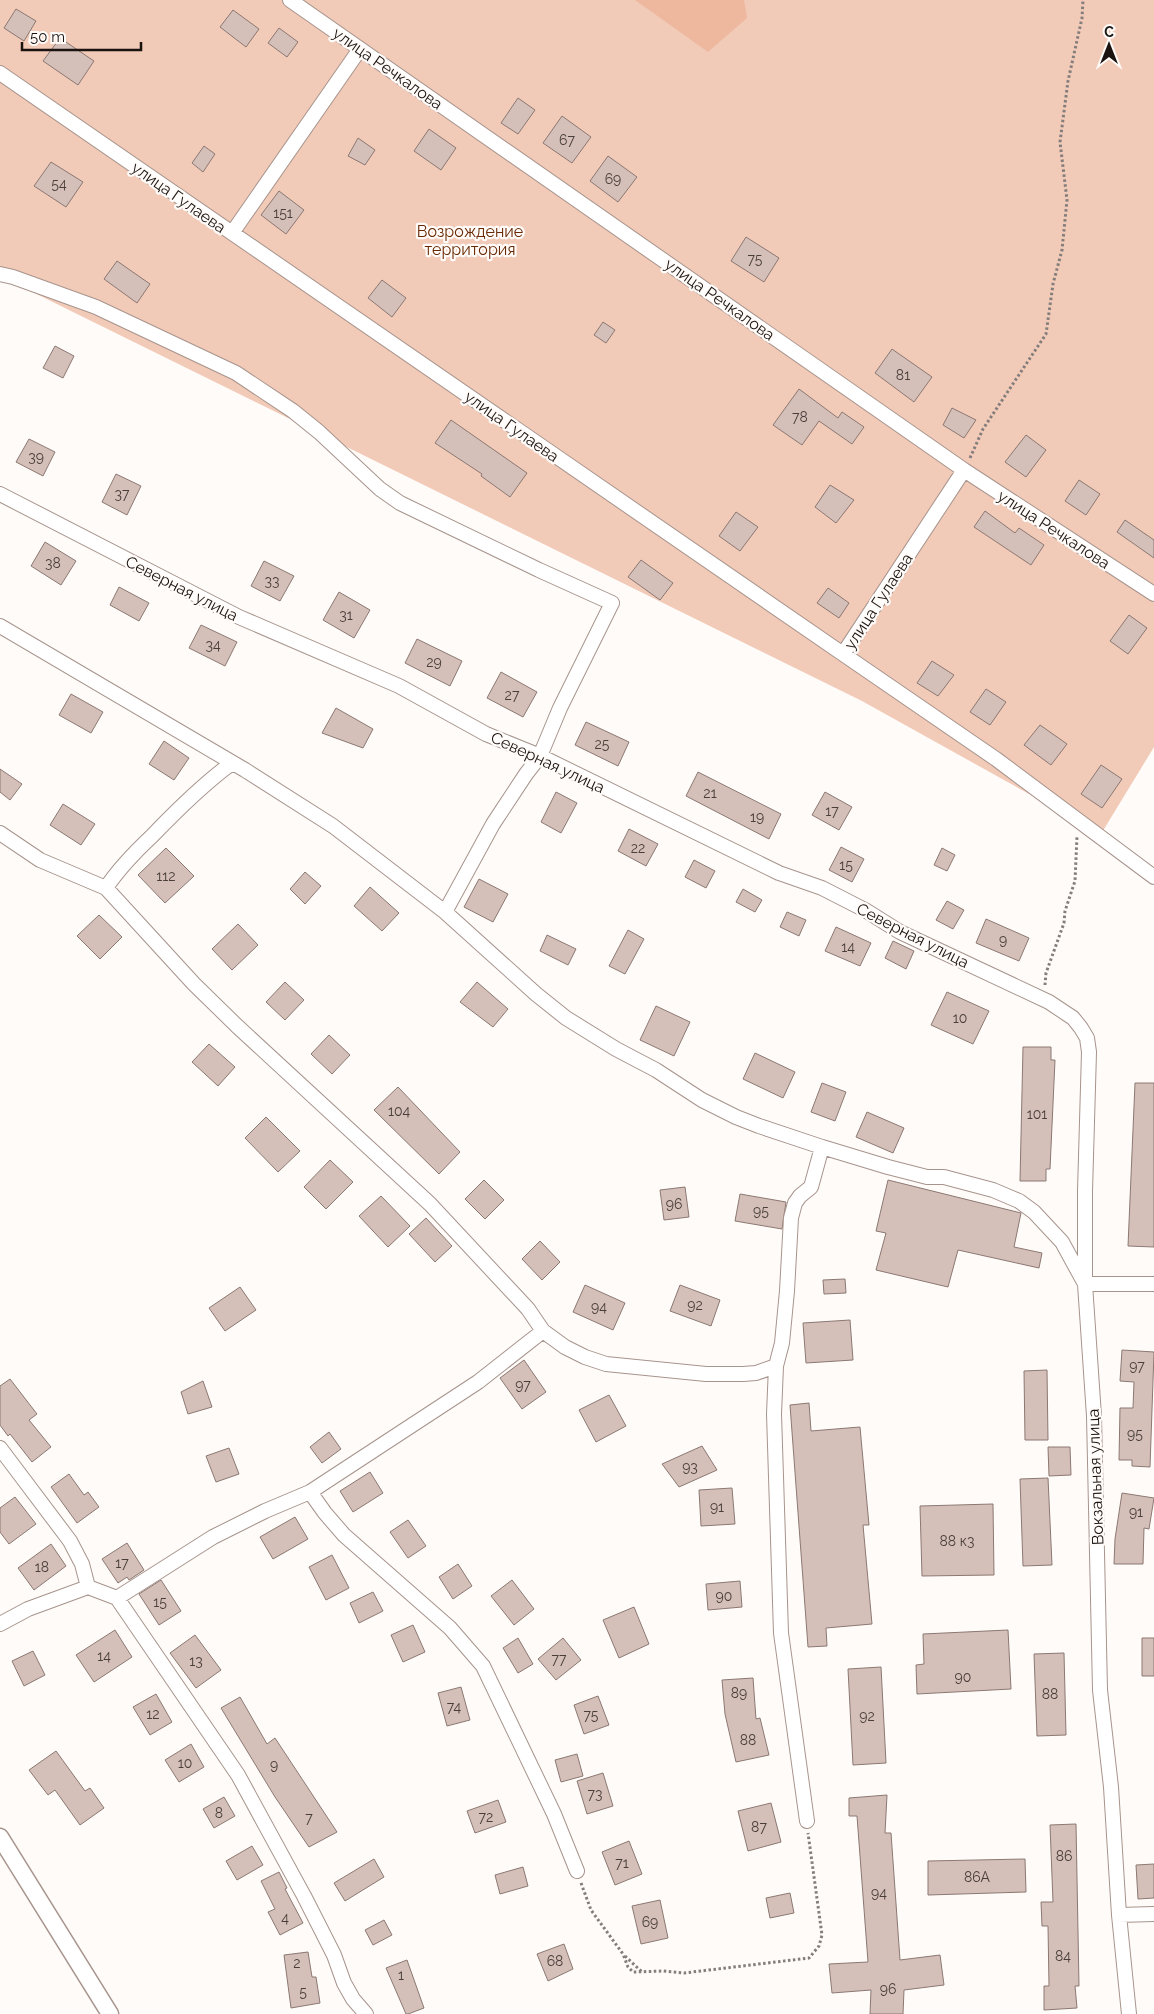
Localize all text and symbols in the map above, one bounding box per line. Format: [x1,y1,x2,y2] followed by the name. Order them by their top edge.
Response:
[22,20,141,52] scale bar
[1084,20,1134,70] north arrow
[329,23,446,113] street label: улица Речкалова
[1104,24,1114,40] text: С
[30,28,65,46] text: 50 m
[559,132,575,148] house number: 67
[128,158,230,237] street label: улица Гулаева
[605,171,621,187] house number: 69
[51,176,67,192] house number: 54
[273,205,293,221] house number: 151
[417,222,523,259] park label: Возрождение территория
[748,251,763,267] house number: 75
[661,254,778,344] street label: улица Речкалова
[896,367,910,383] house number: 81
[461,387,563,466] street label: улица Гулаева
[792,409,808,425] house number: 78
[28,449,44,465] house number: 39
[115,486,130,502] house number: 37
[994,486,1113,573] street label: улица Речкалова
[840,550,917,653] street label: улица Гулаева
[122,552,241,625] street label: Северная улица
[45,555,61,571] house number: 38
[265,573,279,589] house number: 33
[339,607,353,623] house number: 31
[205,637,221,653] house number: 34
[426,654,442,670] house number: 29
[505,687,520,703] house number: 27
[488,728,608,797] street label: Северная улица
[595,736,610,752] house number: 25
[703,785,717,801] house number: 21
[825,803,839,819] house number: 17
[750,809,764,825] house number: 19
[631,840,645,856] house number: 22
[839,857,853,873] house number: 15
[156,868,176,884] house number: 112
[853,899,972,972] street label: Северная улица
[999,932,1007,948] house number: 9
[841,939,855,955] house number: 14
[953,1010,967,1026] house number: 10
[388,1103,410,1119] house number: 104
[1027,1106,1047,1122] house number: 101
[666,1196,682,1212] house number: 96
[753,1203,769,1219] house number: 95
[687,1297,703,1313] house number: 92
[591,1299,607,1315] house number: 94
[1129,1358,1145,1374] house number: 97
[515,1377,531,1393] house number: 97
[1084,1408,1107,1546] street label: Вокзальная улица
[1127,1426,1143,1442] house number: 95
[682,1459,698,1475] house number: 93
[710,1499,724,1515] house number: 91
[1129,1504,1143,1520] house number: 91
[940,1533,974,1549] house number: 88 к3
[115,1555,129,1571] house number: 17
[35,1559,49,1575] house number: 18
[716,1588,732,1604] house number: 90
[153,1594,167,1610] house number: 15
[97,1648,111,1664] house number: 14
[552,1651,567,1667] house number: 77
[189,1653,203,1669] house number: 13
[955,1669,971,1685] house number: 90
[731,1685,747,1701] house number: 89
[1042,1686,1058,1702] house number: 88
[447,1699,462,1715] house number: 74
[146,1706,160,1722] house number: 12
[584,1707,599,1723] house number: 75
[859,1708,875,1724] house number: 92
[740,1732,756,1748] house number: 88
[178,1755,192,1771] house number: 10
[270,1757,278,1773] house number: 9
[588,1786,602,1802] house number: 73
[215,1805,223,1821] house number: 8
[479,1809,493,1825] house number: 72
[305,1810,313,1826] house number: 7
[751,1819,767,1835] house number: 87
[1056,1848,1072,1864] house number: 86
[615,1855,629,1871] house number: 71
[964,1869,991,1885] house number: 86А
[871,1885,887,1901] house number: 94
[281,1910,289,1926] house number: 4
[642,1914,658,1930] house number: 69
[1055,1948,1071,1964] house number: 84
[547,1953,563,1969] house number: 68
[293,1955,301,1971] house number: 2
[398,1967,404,1983] house number: 1
[880,1981,896,1997] house number: 96
[299,1984,307,2000] house number: 5

